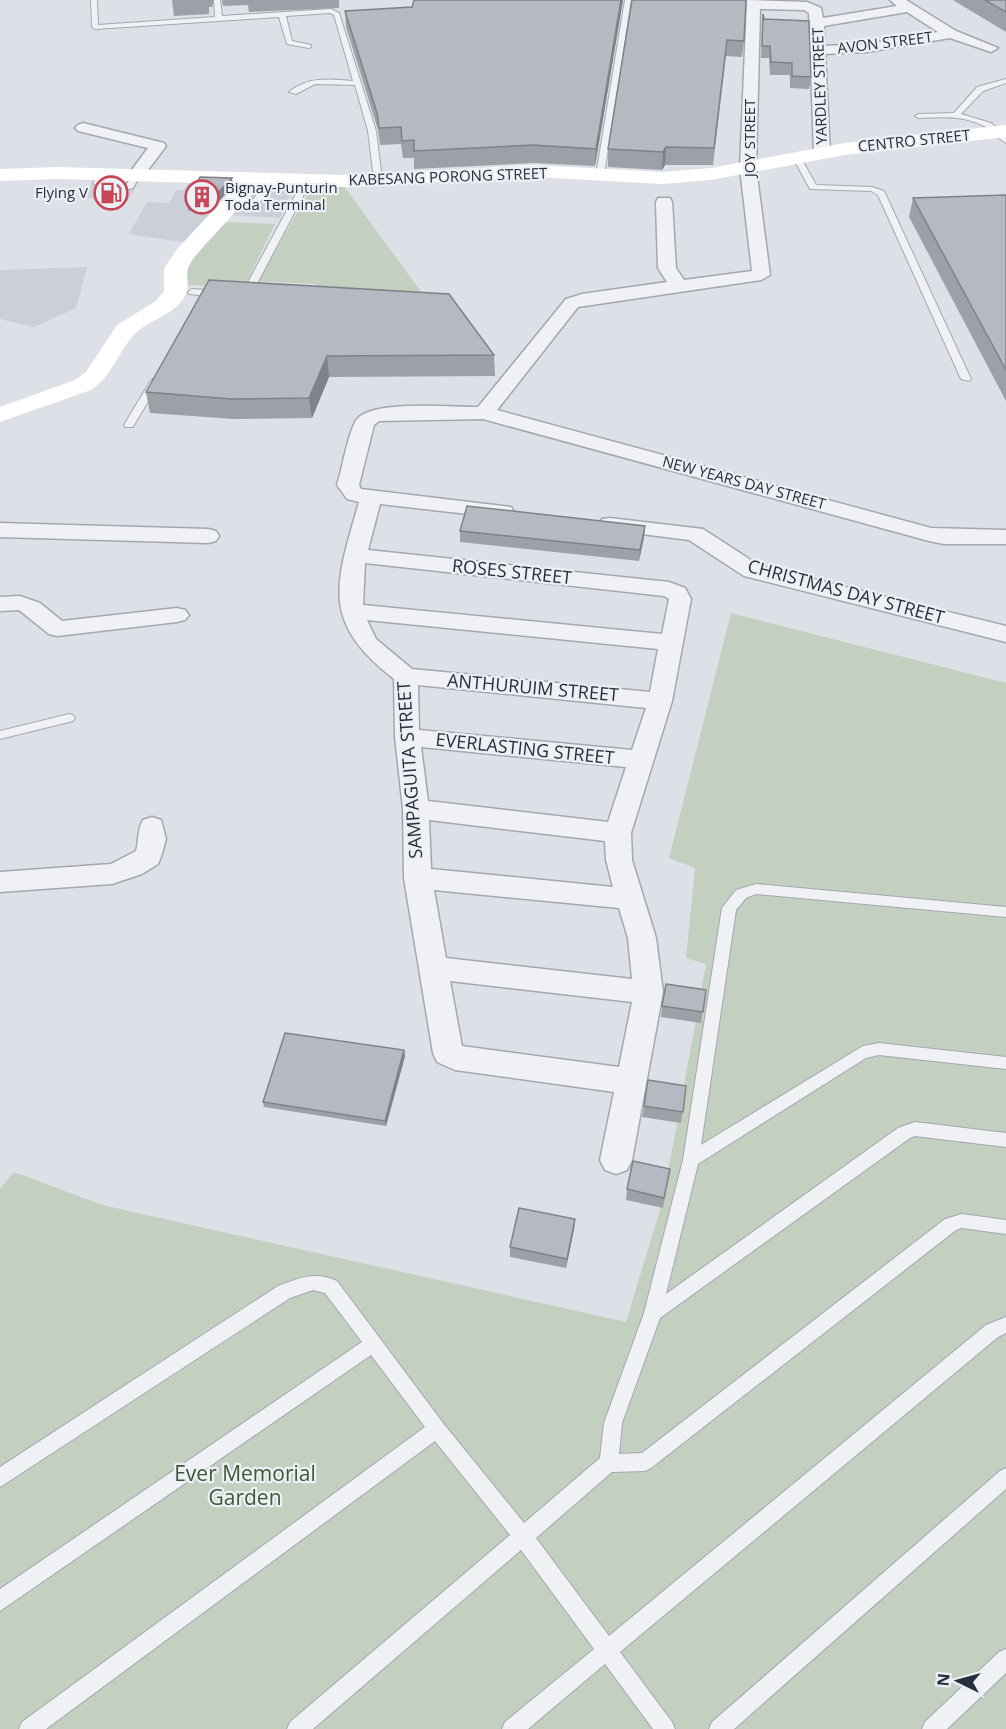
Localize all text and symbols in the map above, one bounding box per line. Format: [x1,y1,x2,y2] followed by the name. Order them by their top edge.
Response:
[807,26,831,145] street label: YARDLEY STREET
[836,26,934,58] street label: AVON STREET
[739,98,759,179] street label: JOY STREET
[857,124,972,156] street label: CENTRO STREET
[348,163,548,189] street label: KABESANG PORONG STREET
[93,175,129,211] fuel station icon: Flying V
[225,177,338,214] place label: Bignay-Punturin Toda Terminal
[184,179,220,215] building icon: Bignay-Punturin Toda Terminal
[35,182,88,202] place label: Flying V
[660,451,829,514] street label: NEW YEARS DAY STREET
[451,553,573,589] street label: ROSES STREET
[745,553,947,629] street label: CHRISTMAS DAY STREET
[446,668,620,706] street label: ANTHURUIM STREET
[391,681,427,860] street label: SAMPAGUITA STREET
[435,727,616,769] street label: EVERLASTING STREET
[174,1459,316,1511] park label: Ever Memorial Garden
[928,1651,988,1711] north arrow
[932,1672,955,1687] text: N

